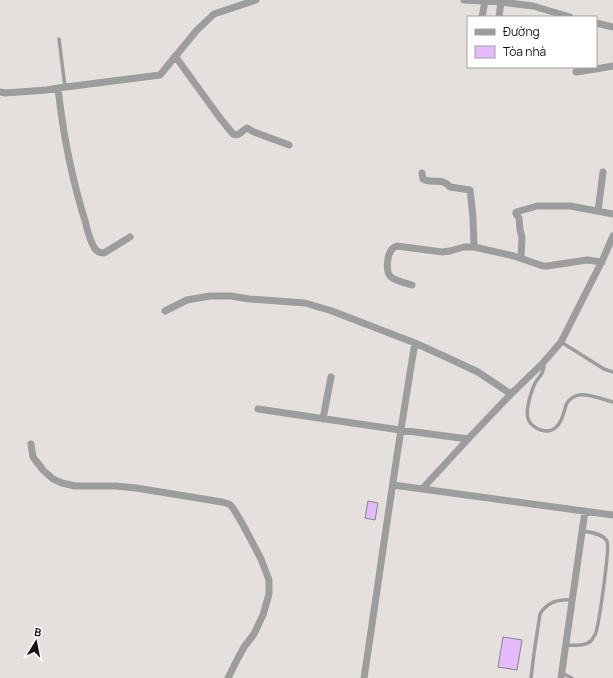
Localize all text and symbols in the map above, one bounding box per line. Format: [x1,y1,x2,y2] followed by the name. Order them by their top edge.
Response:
[467,16,597,68] legend
[503,23,540,40] text: Đường
[503,43,546,60] text: Tòa nhà
[16,622,56,662] north arrow
[33,624,43,640] text: B

